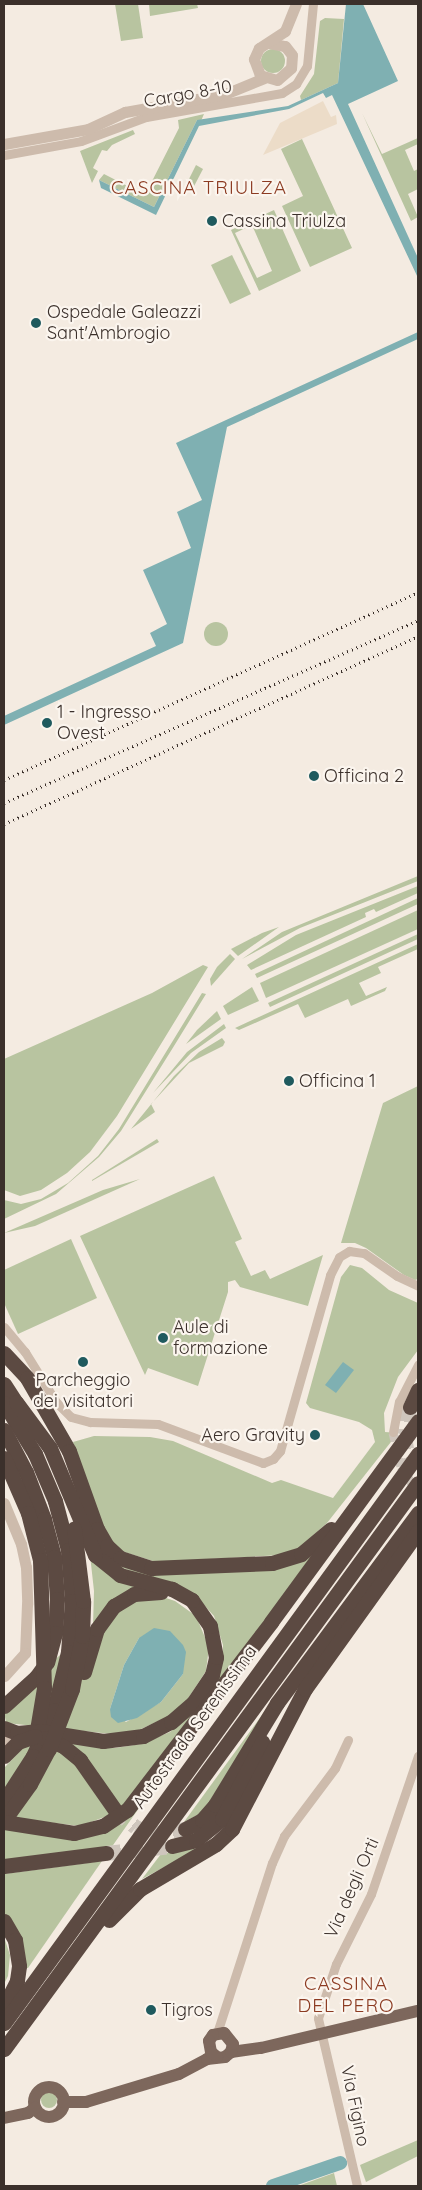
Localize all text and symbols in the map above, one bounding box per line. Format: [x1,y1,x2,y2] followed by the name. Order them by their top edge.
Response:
[142,76,234,112] street label: Cargo 8-10
[109,177,289,199] district label: CASCINA TRIULZA
[222,210,346,232] place label: Cassina Triulza
[206,215,218,227] marker: Cassina Triulza
[47,302,201,344] place label: Ospedale Galeazzi Sant'Ambrogio
[29,316,43,330] marker: Ospedale Galeazzi Sant'Ambrogio
[57,702,151,744] place label: 1 - Ingresso Ovest
[41,717,53,729] marker: 1 - Ingresso Ovest
[324,765,404,787] place label: Officina 2
[308,770,320,782] marker: Officina 2
[299,1070,376,1092] place label: Officina 1
[283,1075,295,1087] marker: Officina 1
[173,1317,268,1360] place label: Aule di formazione
[157,1332,169,1344] marker: Aule di formazione
[77,1356,89,1368] marker: Parcheggio dei visitatori
[33,1370,133,1412] place label: Parcheggio dei visitatori
[201,1424,305,1446] place label: Aero Gravity
[309,1429,321,1441] marker: Aero Gravity
[128,1641,262,1813] street label: Autostrada Serenissima
[320,1835,384,1941] street label: Via degli Orti
[297,1973,395,2017] district label: CASSINA DEL PERO
[161,1999,213,2021] place label: Tigros
[145,2004,157,2016] marker: Tigros
[336,2064,374,2148] street label: Via Figino

